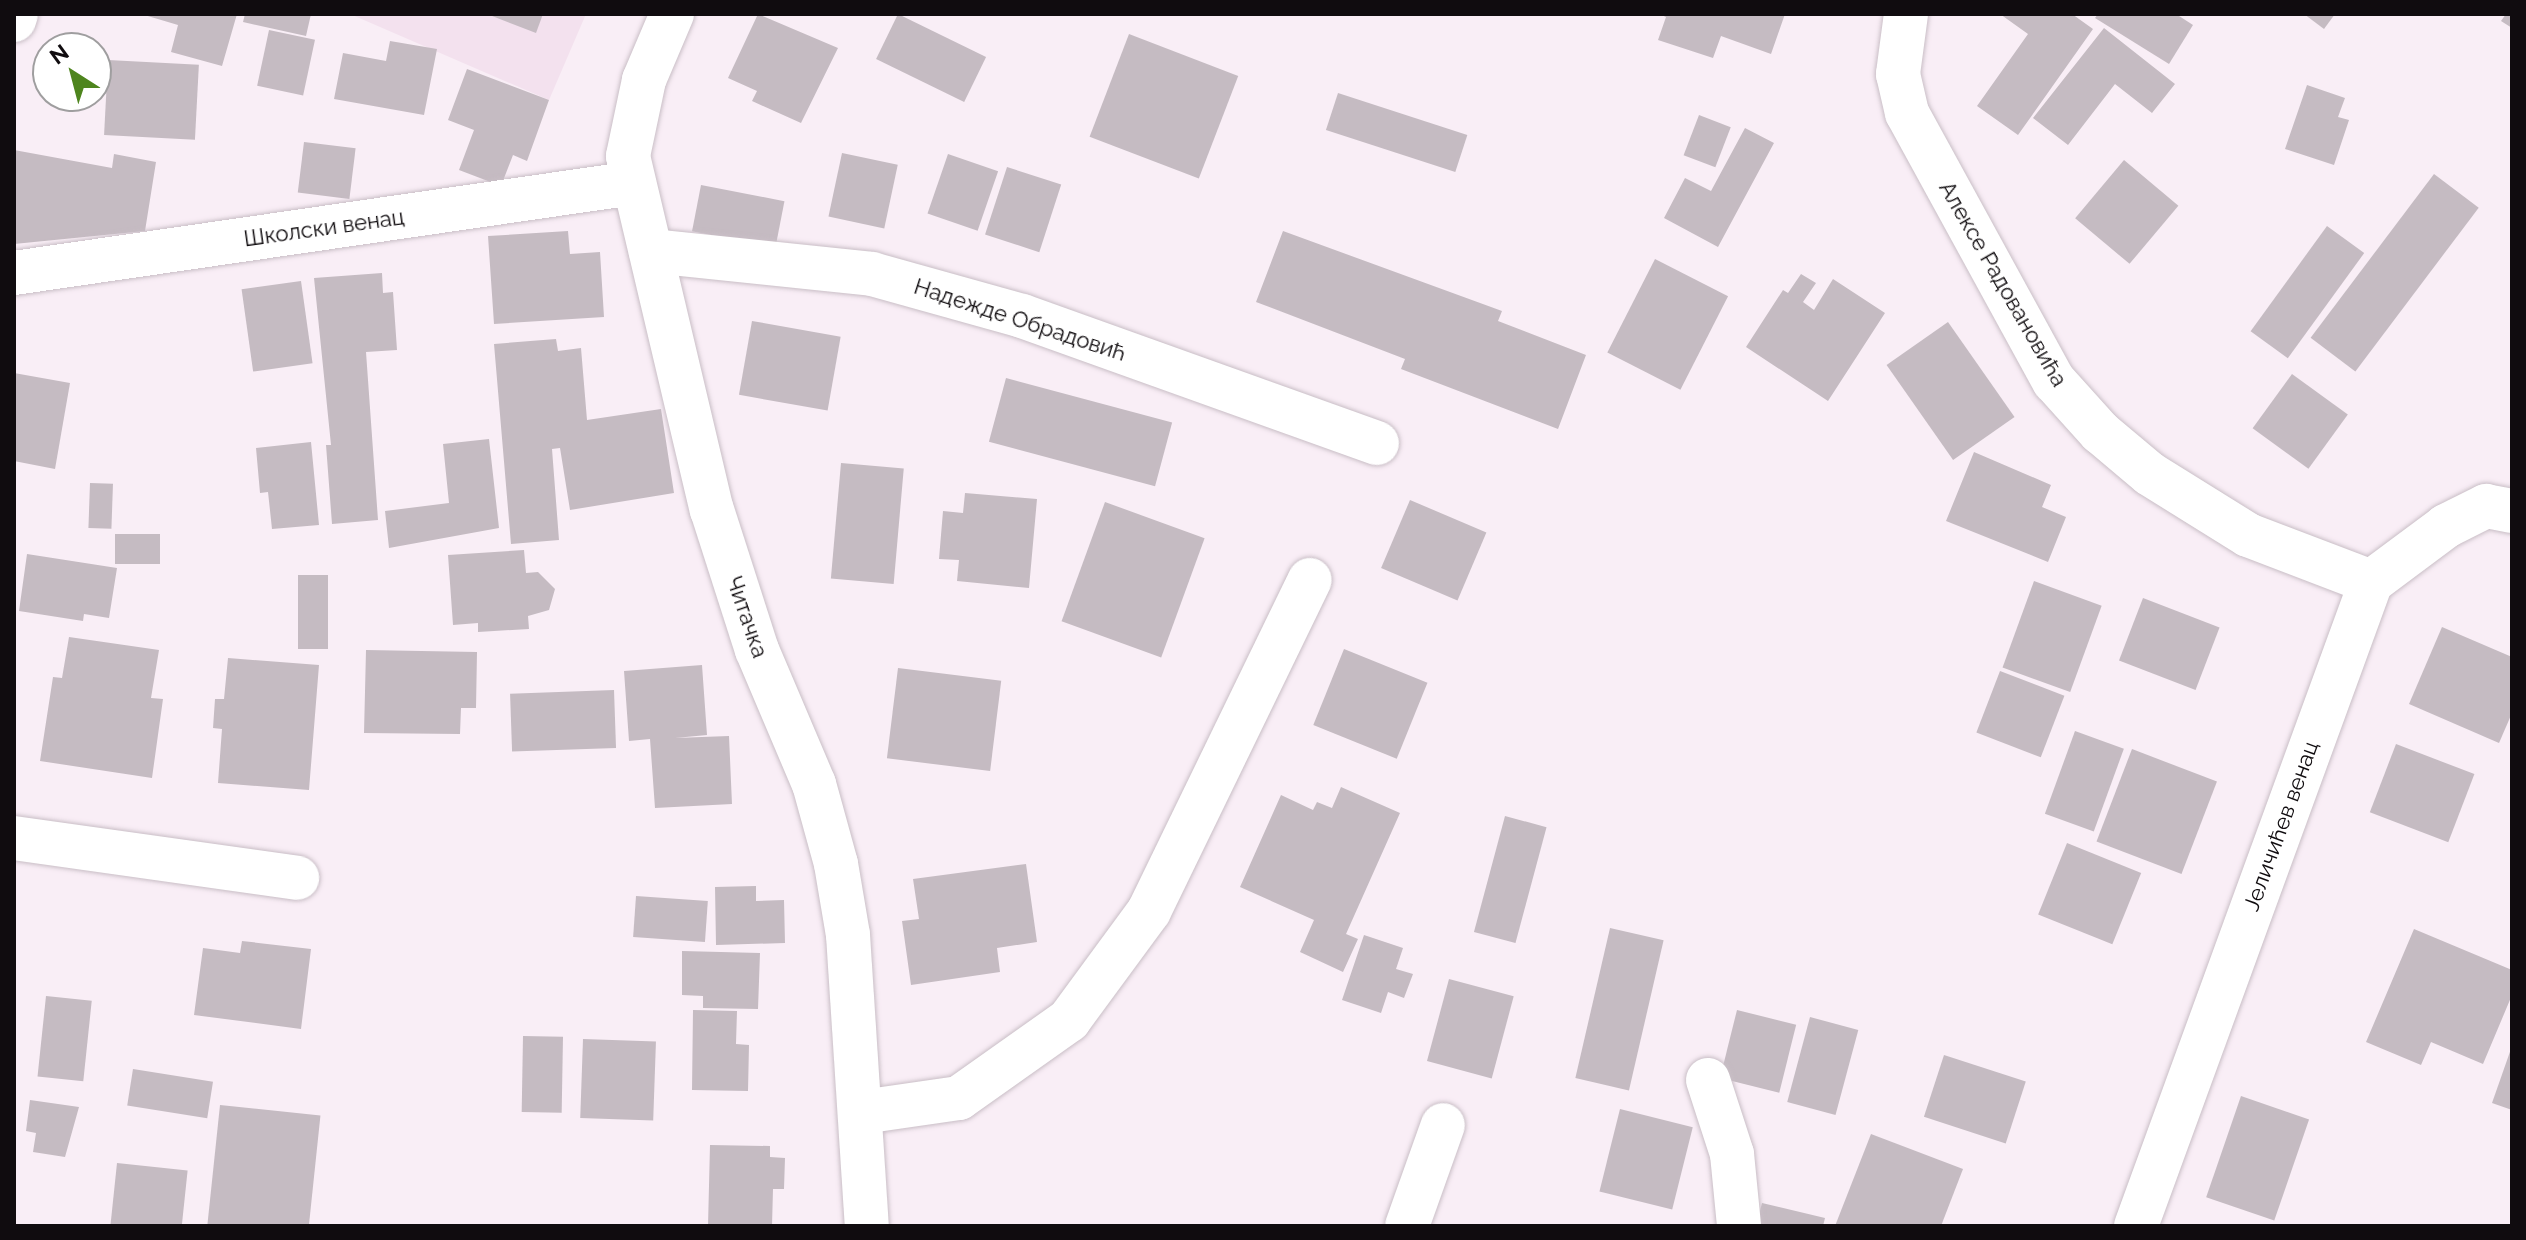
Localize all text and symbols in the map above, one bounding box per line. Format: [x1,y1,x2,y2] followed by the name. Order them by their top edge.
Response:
[32,32,112,112] north arrow
[45,39,73,70] text: N
[1933,177,2073,391] street label: Алексе Радовановића
[242,204,406,252] street label: Школски венац
[911,273,1129,367] street label: Надежде Обрадовић
[721,573,773,661] street label: Читачка
[2238,738,2324,914] street label: Јеличићев венац

